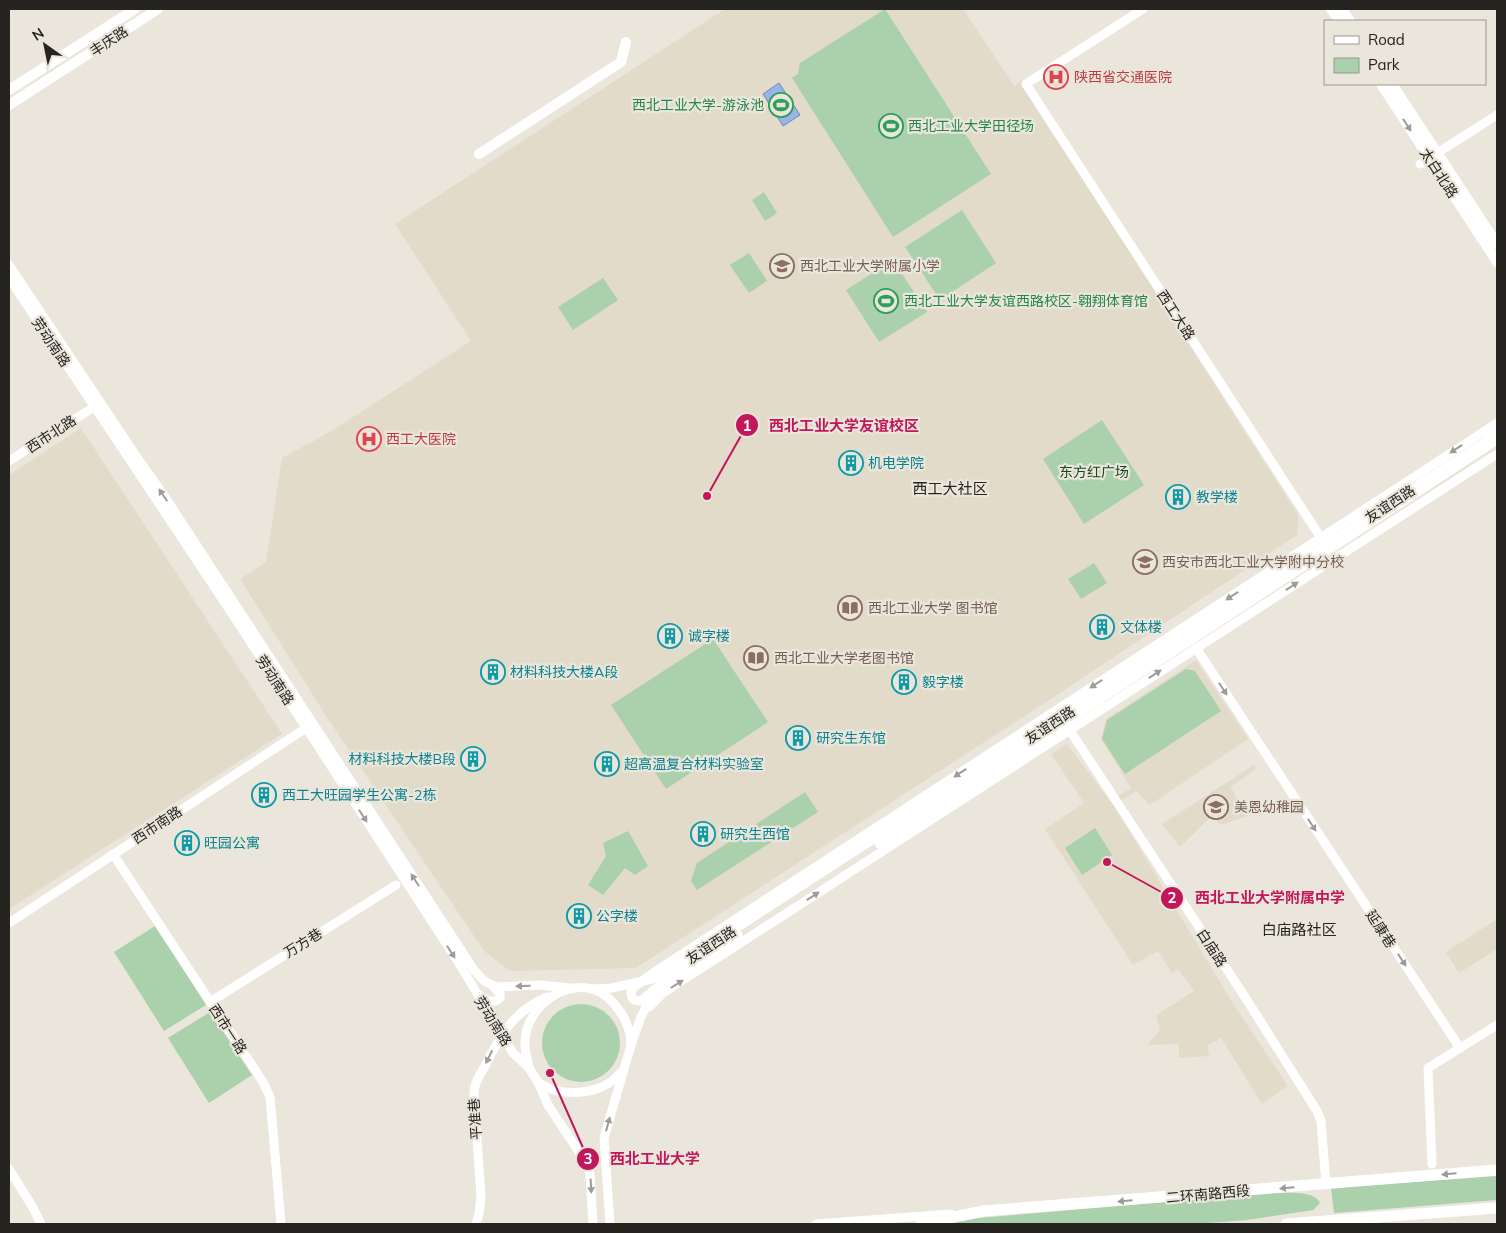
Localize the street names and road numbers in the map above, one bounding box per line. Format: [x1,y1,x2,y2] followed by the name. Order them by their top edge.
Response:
[86,22,132,60] street label: 丰庆路
[1416,145,1462,201] street label: 太白北路
[1153,287,1199,343] street label: 西工大路
[28,314,74,370] street label: 劳动南路
[23,411,79,457] street label: 西市北路
[1362,481,1418,527] street label: 友谊西路
[252,652,298,708] street label: 劳动南路
[1022,702,1078,748] street label: 友谊西路
[129,802,185,848] street label: 西市南路
[1362,906,1400,952] street label: 延康巷
[683,922,739,968] street label: 友谊西路
[280,924,326,962] street label: 万方巷
[1193,925,1231,971] street label: 白庙路
[471,992,515,1050] street label: 劳动南路
[205,1001,251,1057] street label: 西市一路
[465,1097,485,1141] street label: 平准巷
[1165,1181,1251,1207] street label: 二环南路西段

